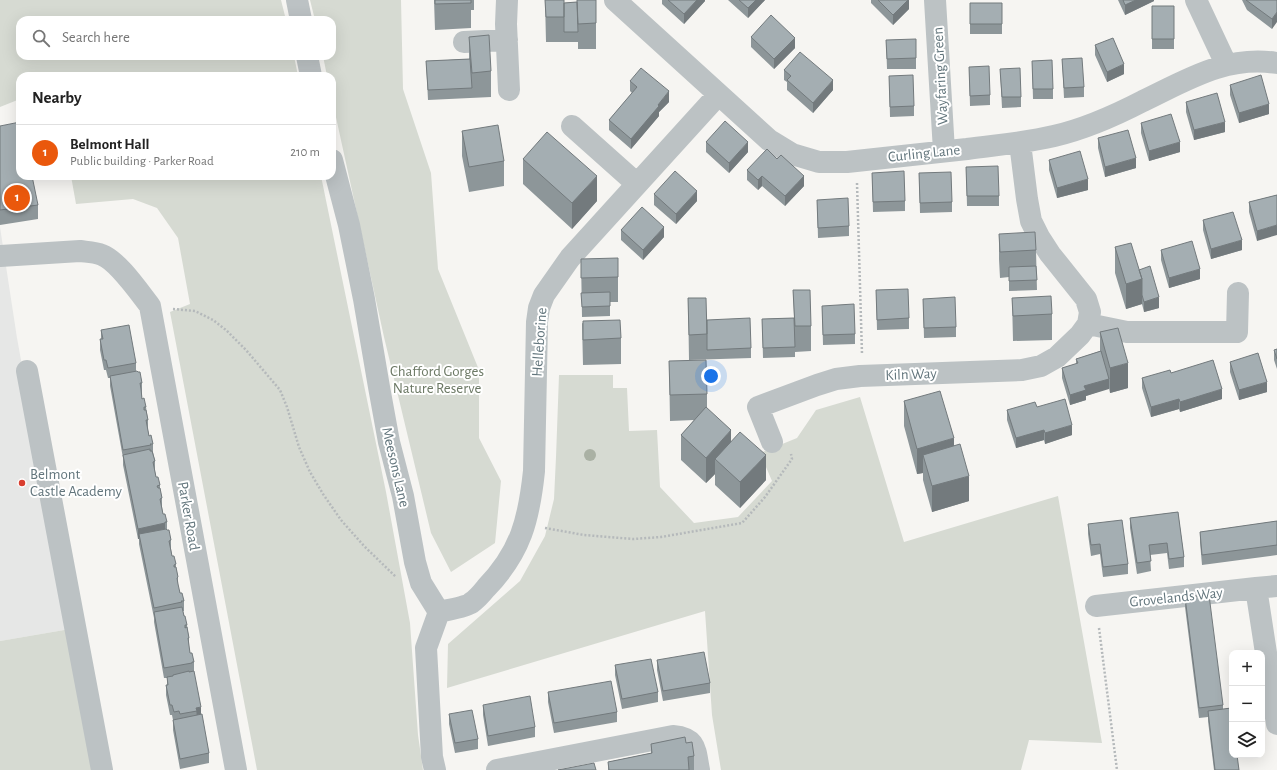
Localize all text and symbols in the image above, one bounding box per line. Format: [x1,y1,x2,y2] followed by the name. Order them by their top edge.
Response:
[16,16,336,60] search box
[30,27,52,49] icon: search
[930,27,951,125] street label: Wayfaring Green
[62,30,130,45] text: Search here
[32,89,82,106] text: Nearby
[70,137,150,152] text: Belmont Hall
[887,142,961,165] street label: Curling Lane
[43,146,47,159] text: 1
[290,146,320,159] text: 210 m
[70,155,214,168] text: Public building · Parker Road
[4,183,30,213] pin: 1
[530,307,549,377] street label: Helleborine
[390,364,484,396] park label: Chafford Gorges Nature Reserve
[701,366,721,386] your location
[885,366,938,383] street label: Kiln Way
[379,426,412,509] street label: Meesons Lane
[30,467,123,499] place label: Belmont Castle Academy
[17,478,27,488] marker: Belmont Castle Academy
[175,480,202,552] street label: Parker Road
[1129,585,1224,610] street label: Grovelands Way
[1229,650,1265,758] map controls
[1229,650,1265,686] button: +
[1229,686,1265,722] button: −
[1229,722,1265,758] button: layers

